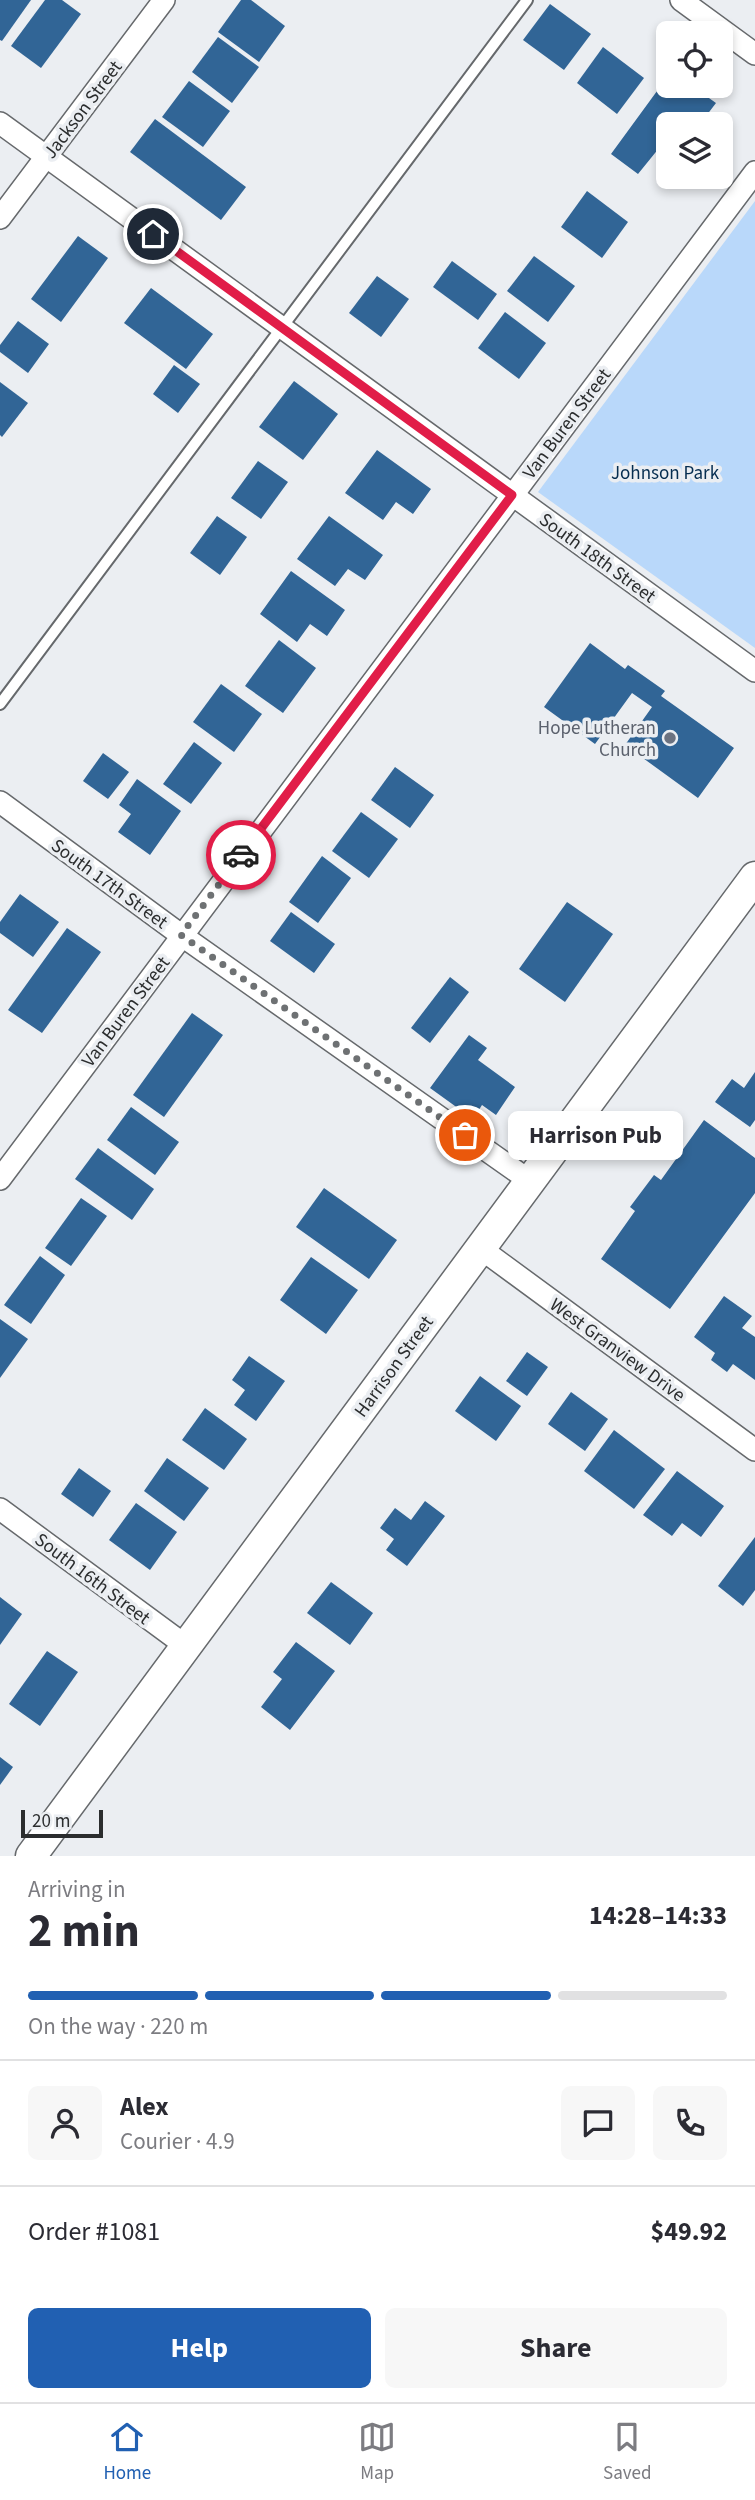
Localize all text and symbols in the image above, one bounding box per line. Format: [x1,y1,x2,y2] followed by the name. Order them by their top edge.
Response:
[656,21,733,189] map controls
[656,21,733,98] button: locate
[37,55,129,165] street label: Jackson Street
[656,112,733,189] button: layers
[123,204,183,264] pin
[134,215,172,253] icon: home
[517,363,618,485] street label: Van Buren Street
[611,460,720,487] park label: Johnson Park
[533,507,661,610] street label: South 18th Street
[538,715,656,764] place label: Hope Lutheran Church
[662,730,678,746] marker: Hope Lutheran Church
[206,820,276,890] courier
[45,833,173,936] street label: South 17th Street
[222,836,260,874] icon: car
[76,951,177,1073] street label: Van Buren Street
[435,1105,495,1165] pin
[507,1110,682,1160] callout: Harrison Pub
[446,1116,484,1154] icon: bag
[529,1119,662,1152] text: Harrison Pub
[544,1292,690,1409] street label: West Granview Drive
[348,1310,441,1423] street label: Harrison Street
[29,1527,156,1632] street label: South 16th Street
[21,1807,103,1839] scale bar
[32,1808,70,1835] text: 20 m
[28,1873,126,1906] text: Arriving in
[589,1897,727,1934] text: 14:28–14:33
[28,1899,140,1964] text: 2 min
[28,2010,208,2043] text: On the way · 220 m
[28,2086,102,2160] button: person
[561,2086,635,2160] button: chat
[653,2086,727,2160] button: phone
[120,2088,169,2125] text: Alex
[120,2125,235,2158] text: Courier · 4.9
[28,2213,160,2250] text: Order #1081
[651,2213,727,2250] text: $49.92
[28,2308,371,2388] button: Help
[385,2308,727,2388] button: Share
[103,2418,151,2487] tab: Home
[358,2418,396,2487] tab: Map
[603,2418,652,2487] tab: Saved

